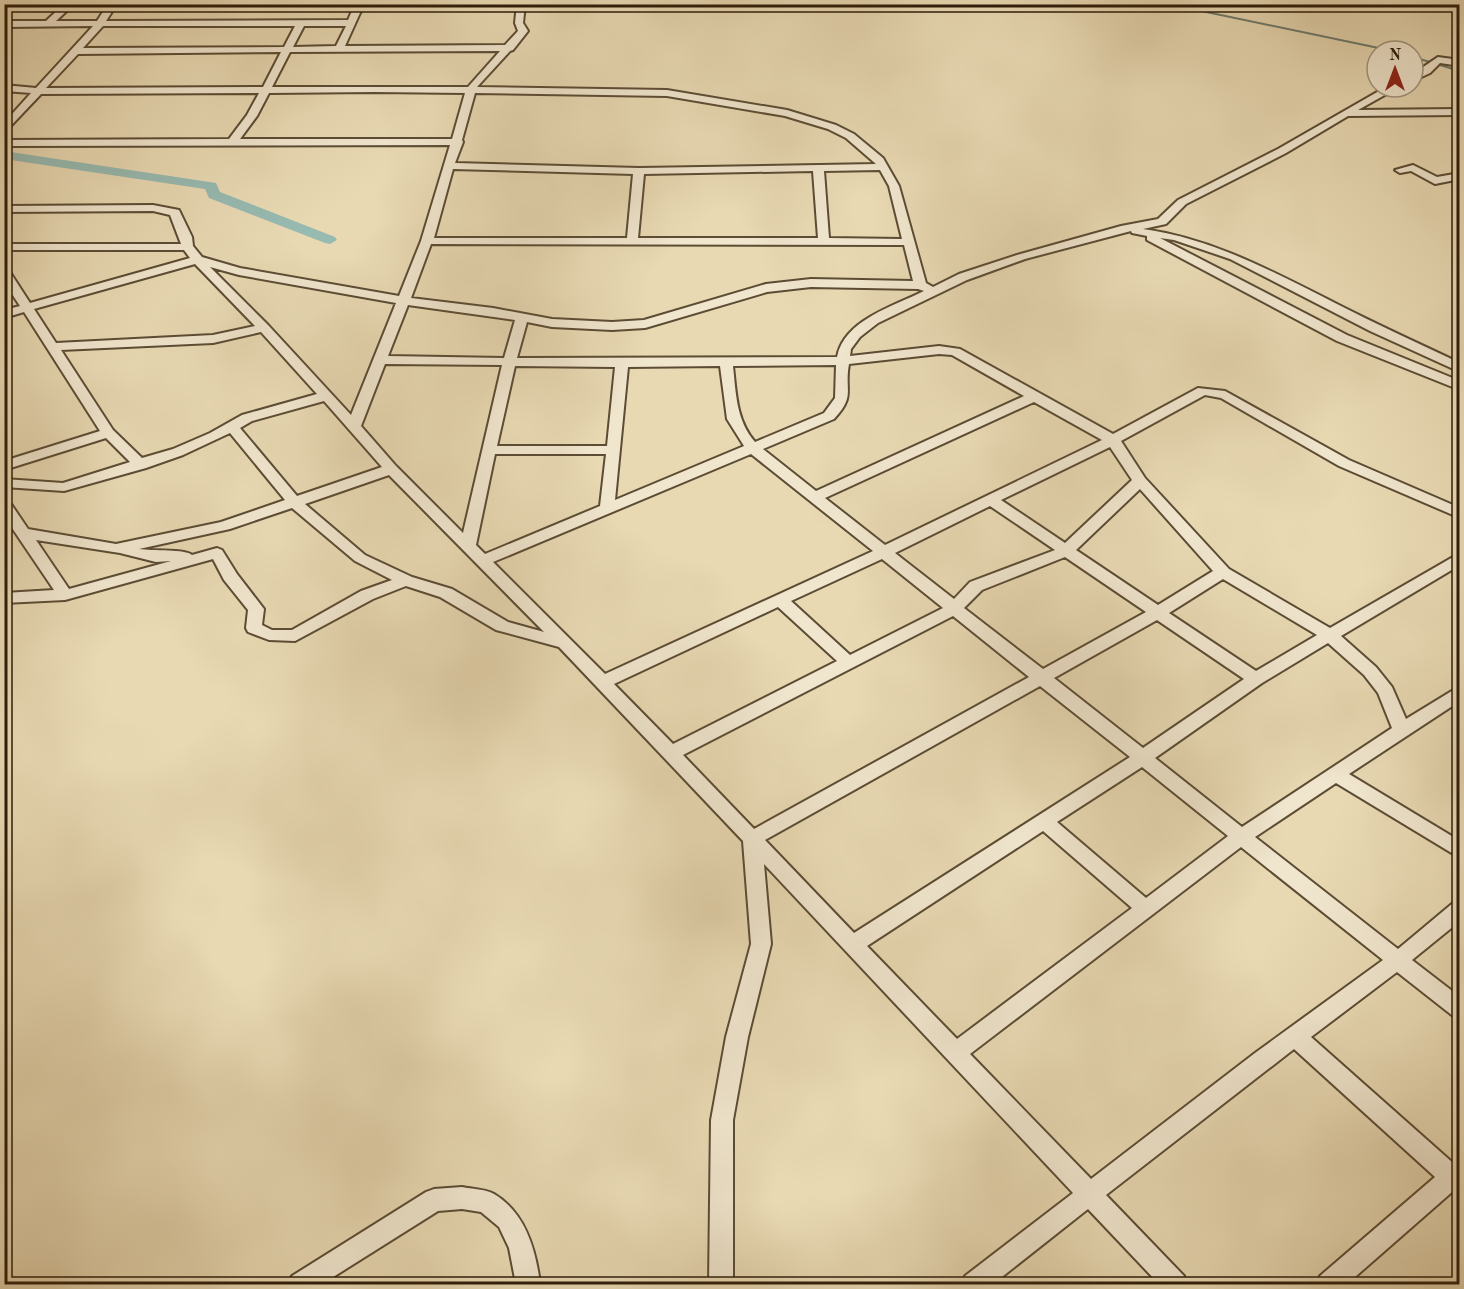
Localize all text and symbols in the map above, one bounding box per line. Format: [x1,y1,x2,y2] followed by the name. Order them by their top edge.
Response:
[1365,39,1425,99] north arrow
[1389,48,1402,64] text: N

